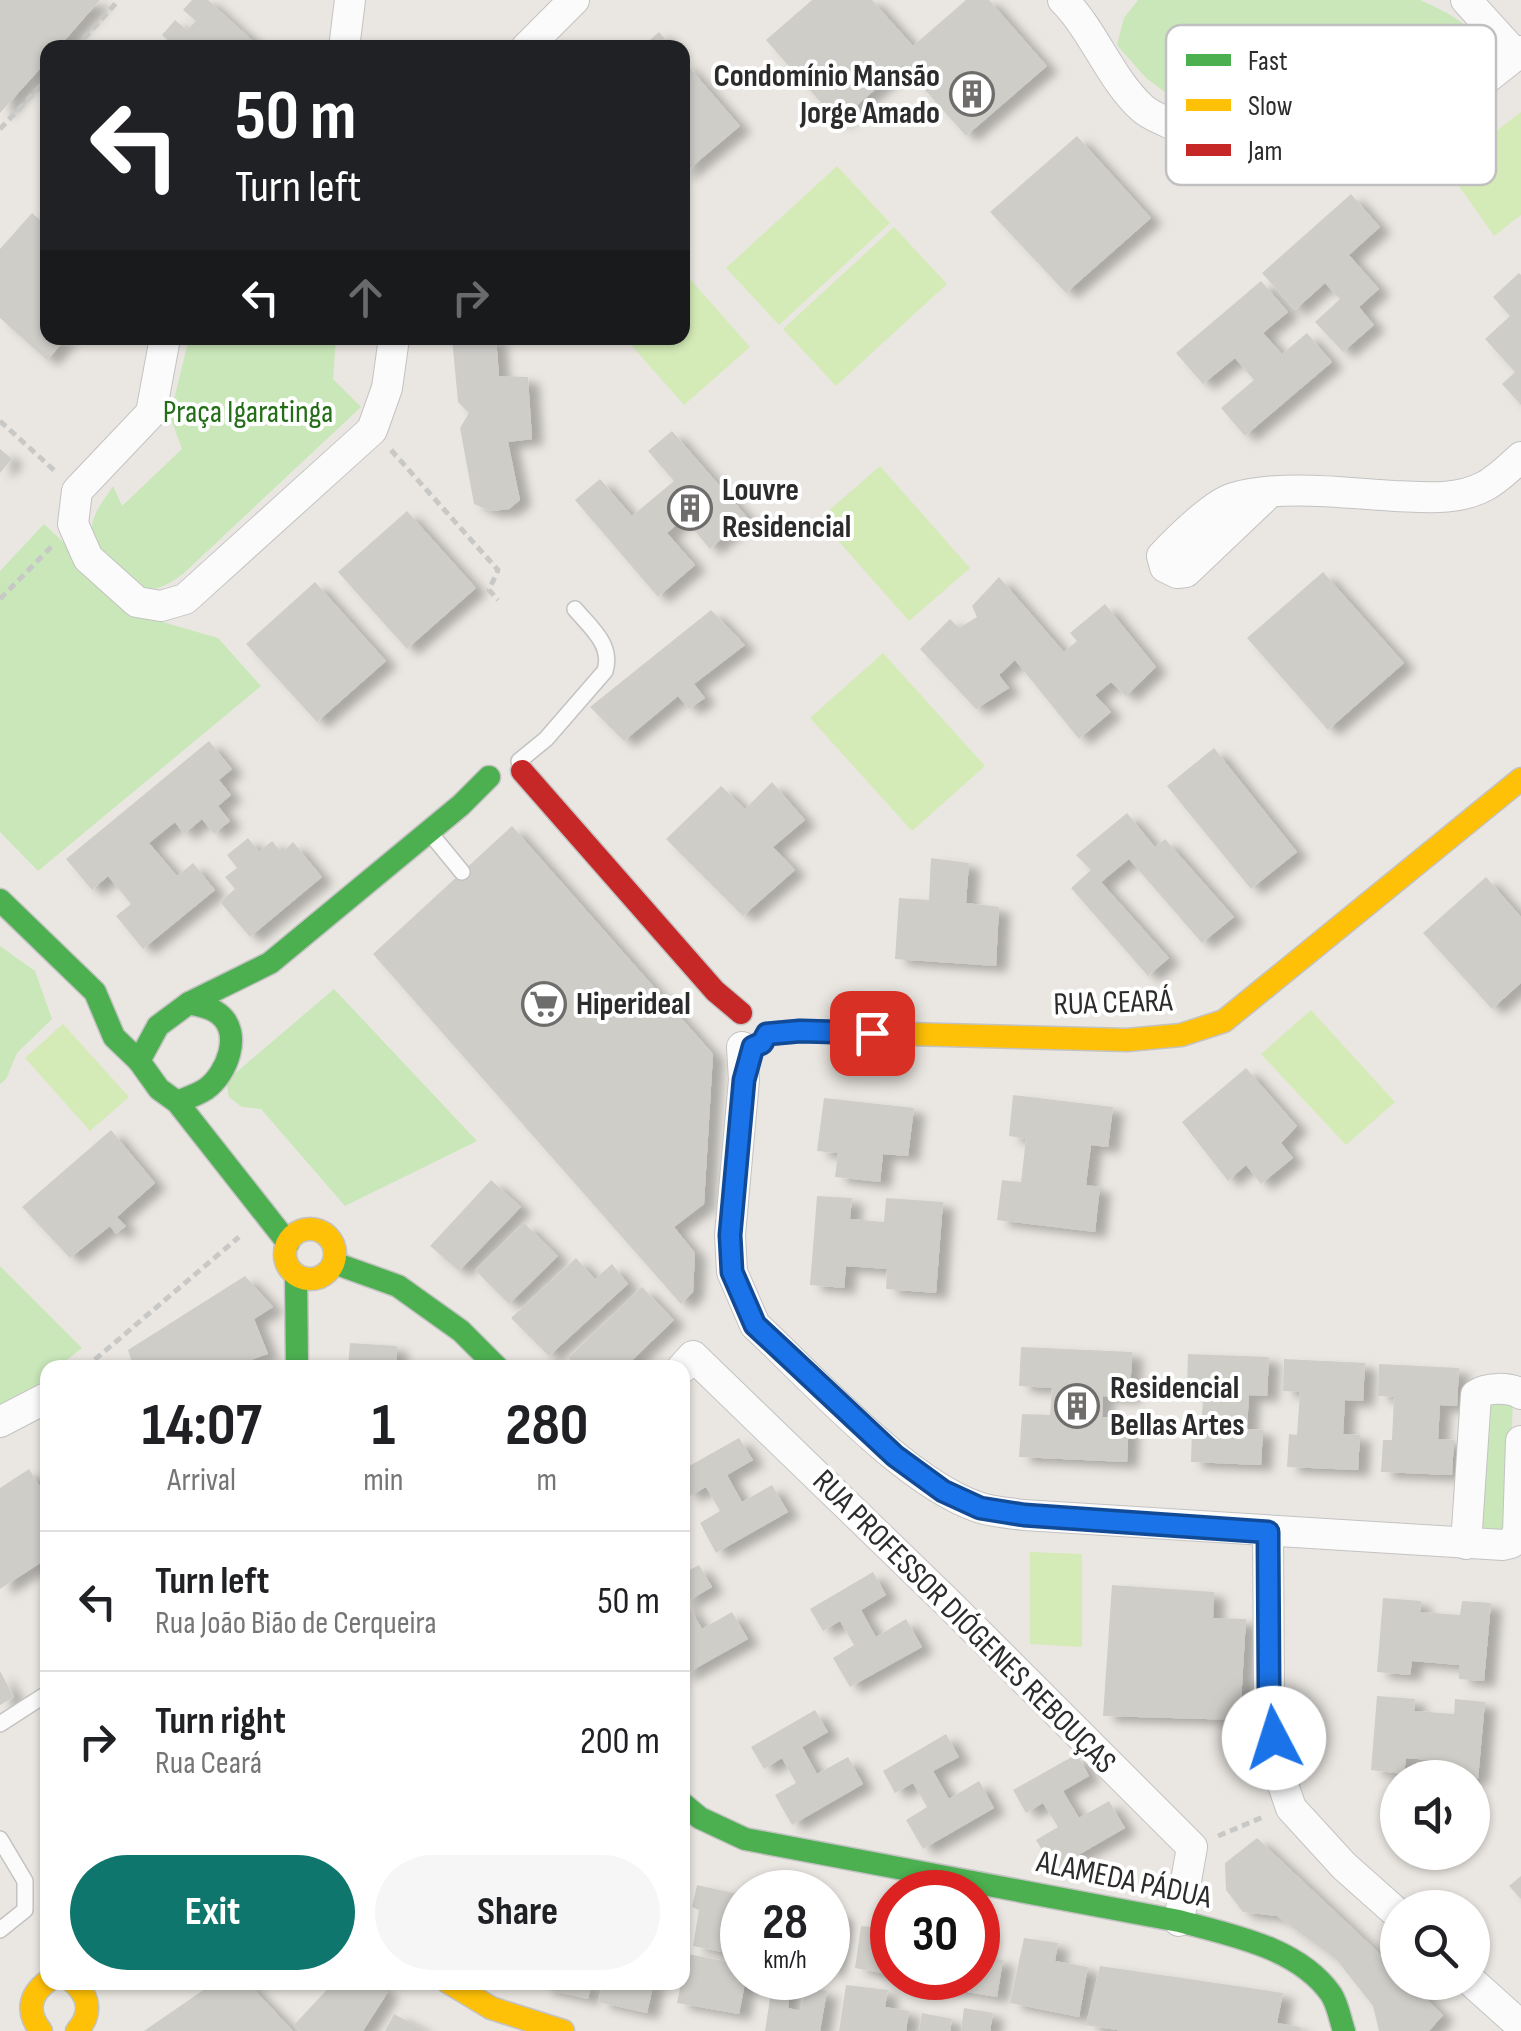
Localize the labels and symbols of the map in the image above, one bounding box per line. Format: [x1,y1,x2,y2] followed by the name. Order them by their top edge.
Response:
[1166,25,1496,185] legend
[1248,45,1287,78] text: Fast
[713,57,940,133] place label: Condomínio Mansão Jorge Amado
[949,71,995,117] building icon: Condomínio Mansão Jorge Amado
[1248,90,1293,123] text: Slow
[1247,135,1283,168] text: Jam
[163,393,333,432] park label: Praça Igaratinga
[722,471,851,547] place label: Louvre Residencial
[667,485,713,531] building icon: Louvre Residencial
[521,981,567,1027] supermarket icon: Hiperideal
[1053,981,1174,1025] street label: RUA CEARÁ
[576,985,691,1024] place label: Hiperideal
[830,991,915,1076] pin
[1110,1369,1245,1445] place label: Residencial Bellas Artes
[1054,1383,1100,1429] building icon: Residencial Bellas Artes
[804,1462,1124,1782] street label: RUA PROFESSOR DIÓGENES REBOUÇAS
[1222,1686,1326,1790] position arrow
[1032,1842,1215,1918] street label: ALAMEDA PÁDUA
[870,1870,1000,2000] speed limit sign: 30

